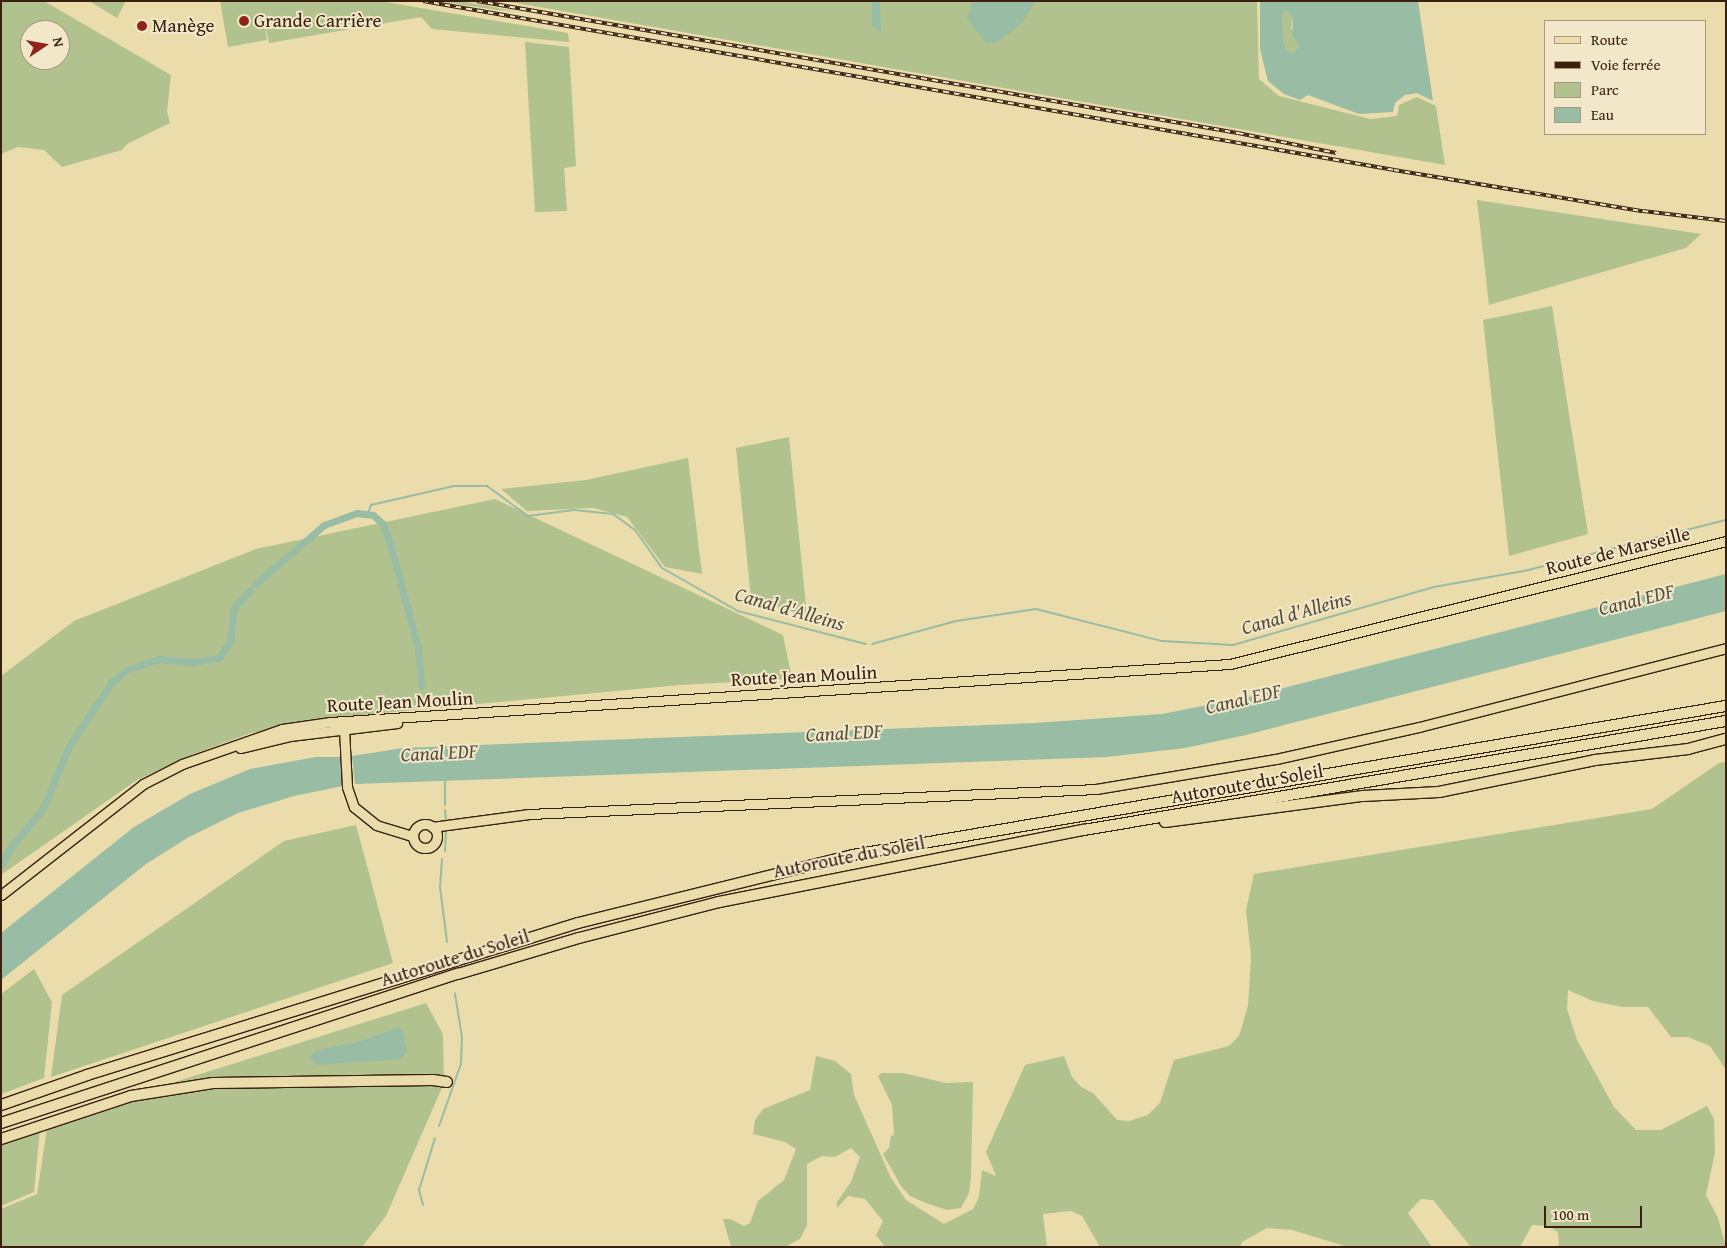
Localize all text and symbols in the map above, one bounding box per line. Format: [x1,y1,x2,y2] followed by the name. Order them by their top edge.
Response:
[254,10,381,32] place label: Grande Carrière
[152,15,215,37] place label: Manège
[238,15,250,27] marker: Grande Carrière
[20,20,70,70] north arrow
[136,20,148,32] marker: Manège
[1544,20,1707,135] legend
[1591,29,1628,50] text: Route
[48,35,69,49] text: N
[1591,54,1660,75] text: Voie ferrée
[1591,79,1619,100] text: Parc
[1591,104,1614,125] text: Eau
[1544,522,1692,580] street label: Route de Marseille
[1596,578,1676,620] water label: Canal EDF
[732,581,848,635] water label: Canal d'Alleins
[1238,585,1354,639] water label: Canal d'Alleins
[730,661,878,691] street label: Route Jean Moulin
[1203,678,1283,718] water label: Canal EDF
[326,687,474,717] street label: Route Jean Moulin
[805,718,883,746] water label: Canal EDF
[400,738,478,766] water label: Canal EDF
[1169,759,1325,809] street label: Autoroute du Soleil
[771,831,927,883] street label: Autoroute du Soleil
[378,925,532,991] street label: Autoroute du Soleil
[1547,1196,1644,1228] scale bar
[1552,1204,1589,1225] text: 100 m

